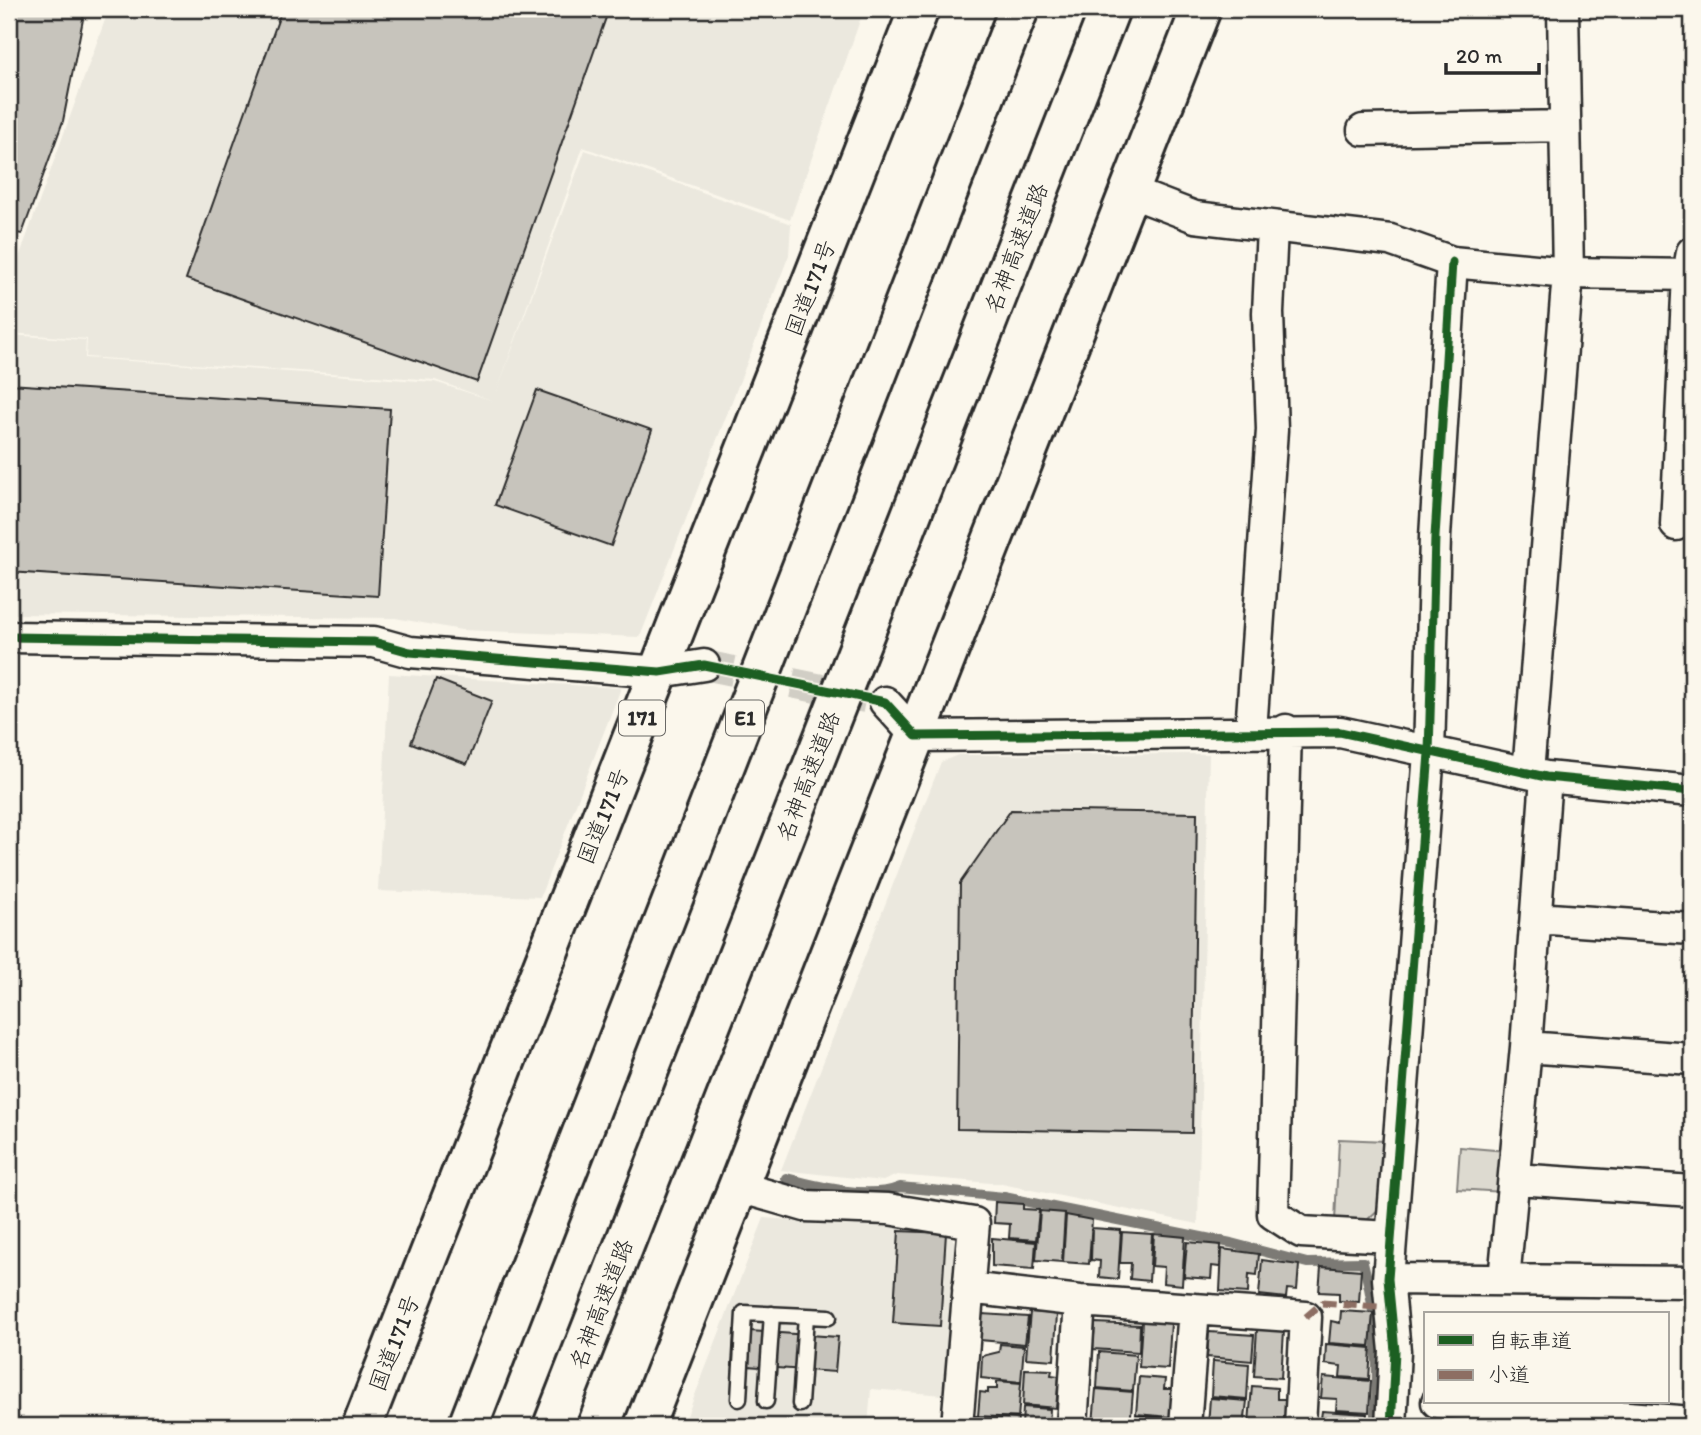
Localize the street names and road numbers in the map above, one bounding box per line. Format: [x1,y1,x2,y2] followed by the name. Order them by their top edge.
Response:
[978,179,1054,317] street label: 名神高速道路
[779,235,841,341] street label: 国道171号
[619,700,665,736] road number: 171
[726,700,764,736] road number: E1
[770,707,846,845] street label: 名神高速道路
[571,764,635,868] street label: 国道171号
[563,1235,639,1373] street label: 名神高速道路
[363,1290,425,1396] street label: 国道171号

